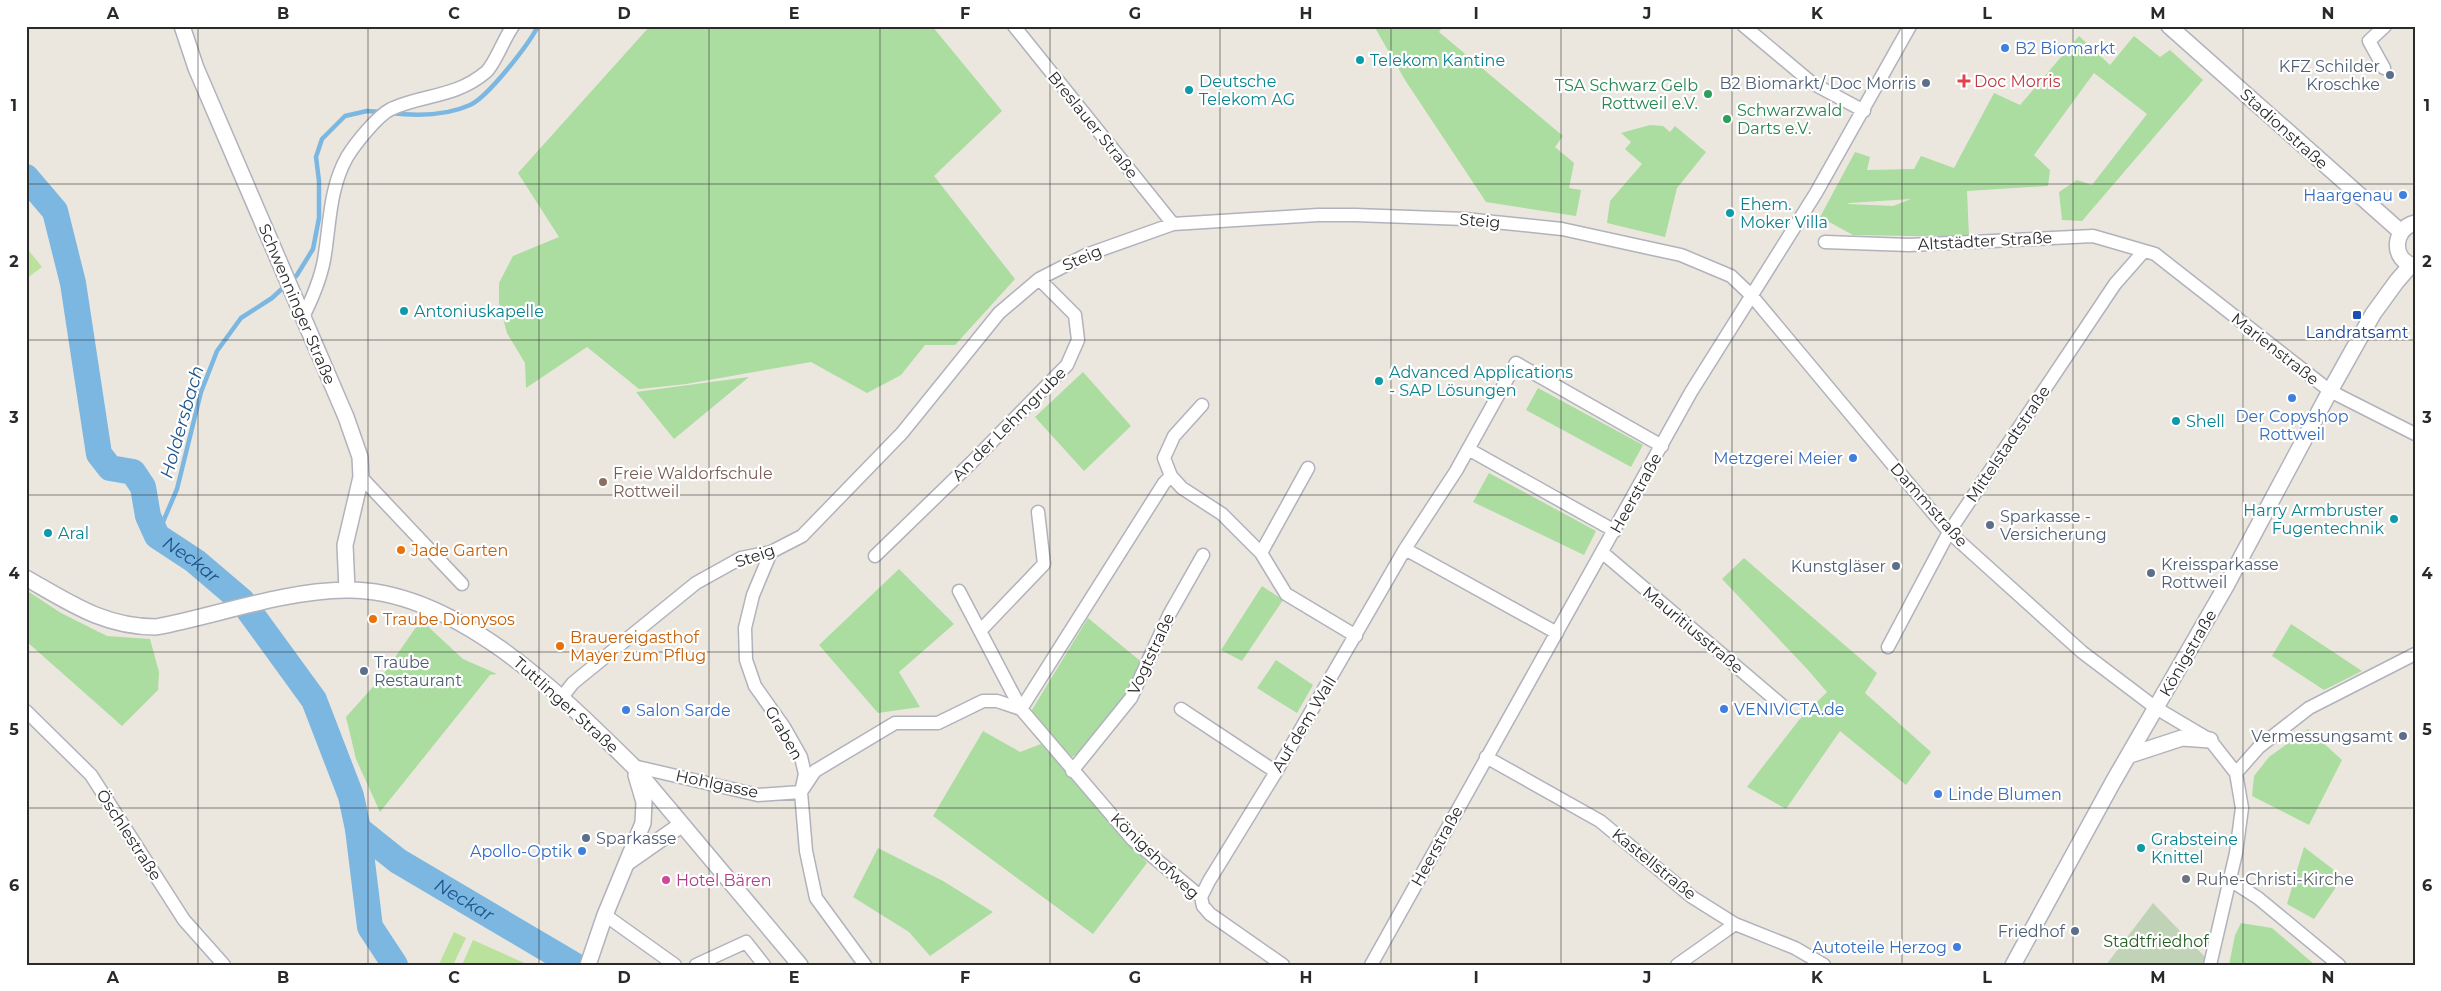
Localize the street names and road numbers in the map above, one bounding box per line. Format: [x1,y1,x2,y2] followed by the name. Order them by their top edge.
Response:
[1044,68,1142,182] street label: Breslauer Straße
[2236,85,2332,173] street label: Stadionstraße
[1459,210,1501,232] street label: Steig
[255,221,339,387] street label: Schwenninger Straße
[1917,228,2053,254] street label: Altstädter Straße
[1059,241,1105,275] street label: Steig
[2228,309,2322,389] street label: Marienstraße
[948,363,1070,485] street label: An der Lehmgrube
[1962,382,2054,506] street label: Mittelstadtstraße
[1606,450,1666,536] street label: Heerstraße
[1886,459,1972,551] street label: Dammstraße
[733,540,777,572] street label: Steig
[1639,582,1747,678] street label: Mauritiusstraße
[2156,606,2220,700] street label: Königstraße
[1124,610,1178,698] street label: Vogtstraße
[509,653,623,757] street label: Tuttlinger Straße
[1268,673,1340,775] street label: Auf dem Wall
[761,703,807,763] street label: Graben
[674,766,760,802] street label: Hohlgasse
[93,785,166,884] street label: Öschlestraße
[1407,803,1467,889] street label: Heerstraße
[1107,809,1203,903] street label: Königshofweg
[1608,824,1700,904] street label: Kastellstraße

